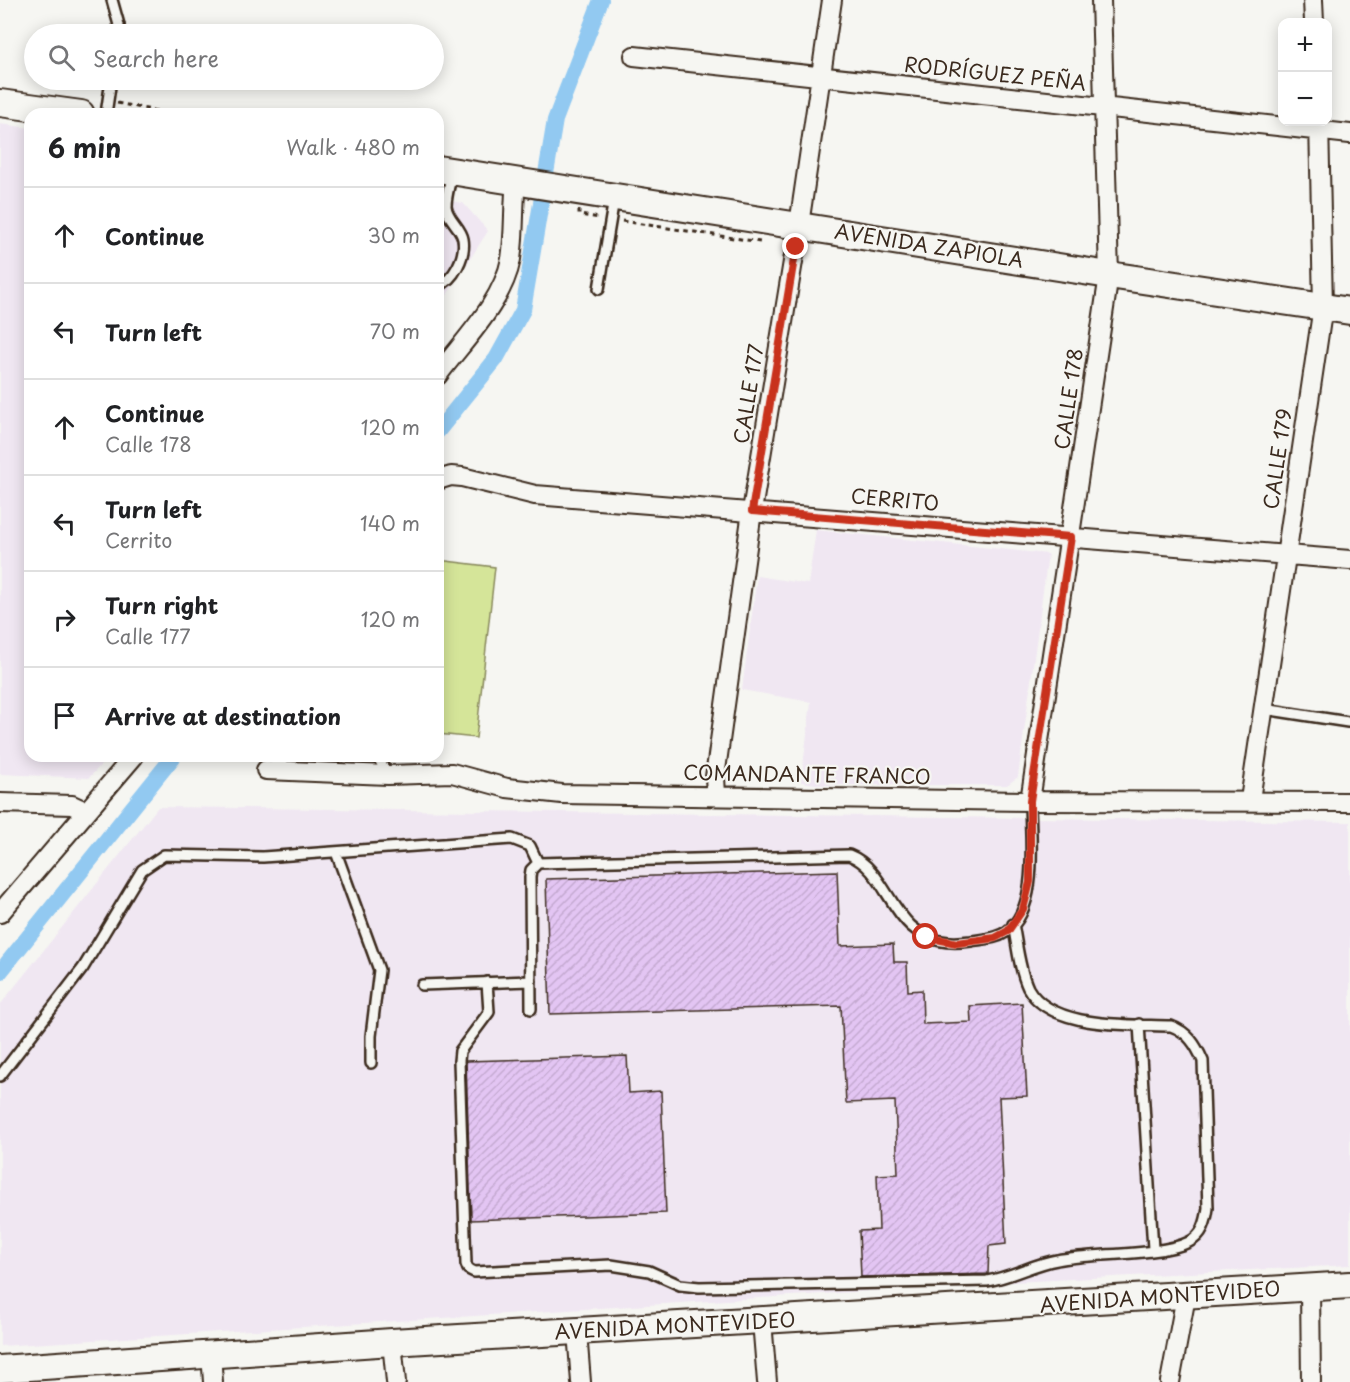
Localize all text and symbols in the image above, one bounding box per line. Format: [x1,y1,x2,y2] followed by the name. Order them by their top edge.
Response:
[1278,18,1332,126] map controls
[1278,18,1332,72] button: +
[24,24,444,90] search box
[45,41,78,74] icon: search
[93,41,219,74] text: Search here
[903,49,1088,97] street label: RODRÍGUEZ PEÑA
[1278,72,1332,126] button: −
[48,128,121,167] text: 6 min
[286,132,420,162] text: Walk · 480 m
[833,215,1026,275] street label: AVENIDA ZAPIOLA
[48,219,81,252] icon: ahead
[105,219,204,252] text: Continue
[367,220,420,250] text: 30 m
[782,233,808,259] route end
[48,315,81,348] icon: left
[105,315,202,348] text: Turn left
[370,316,420,346] text: 70 m
[725,342,771,446] street label: CALLE 177
[1046,346,1090,452] street label: CALLE 178
[105,396,204,429] text: Continue
[1255,407,1299,511] street label: CALLE 179
[48,411,81,444] icon: ahead
[361,412,420,442] text: 120 m
[105,429,192,459] text: Calle 178
[850,480,941,518] street label: CERRITO
[105,492,202,525] text: Turn left
[48,507,81,540] icon: left
[360,508,420,538] text: 140 m
[105,525,172,555] text: Cerrito
[105,588,218,621] text: Turn right
[48,603,81,636] icon: right
[361,604,420,634] text: 120 m
[105,621,191,651] text: Calle 177
[48,699,81,732] icon: arrive
[105,699,341,732] text: Arrive at destination
[683,757,931,791] street label: COMANDANTE FRANCO
[912,923,938,949] route start
[1039,1273,1281,1319] street label: AVENIDA MONTEVIDEO
[554,1304,796,1346] street label: AVENIDA MONTEVIDEO

